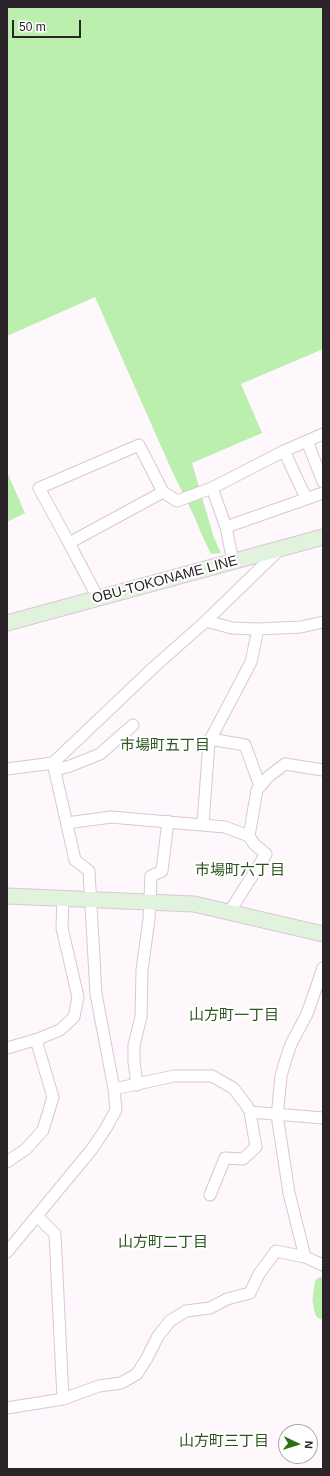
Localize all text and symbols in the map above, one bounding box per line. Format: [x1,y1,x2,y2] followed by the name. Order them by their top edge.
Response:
[14,12,83,38] scale bar
[19,20,46,34] text: 50 m
[90,552,240,608] street label: OBU-TOKONAME LINE
[120,737,210,755] district label: 市場町五丁目
[195,862,285,880] district label: 市場町六丁目
[189,1007,279,1025] district label: 山方町一丁目
[118,1234,208,1252] district label: 山方町二丁目
[278,1424,318,1464] north arrow
[179,1433,269,1451] district label: 山方町三丁目
[303,1440,315,1449] text: N

